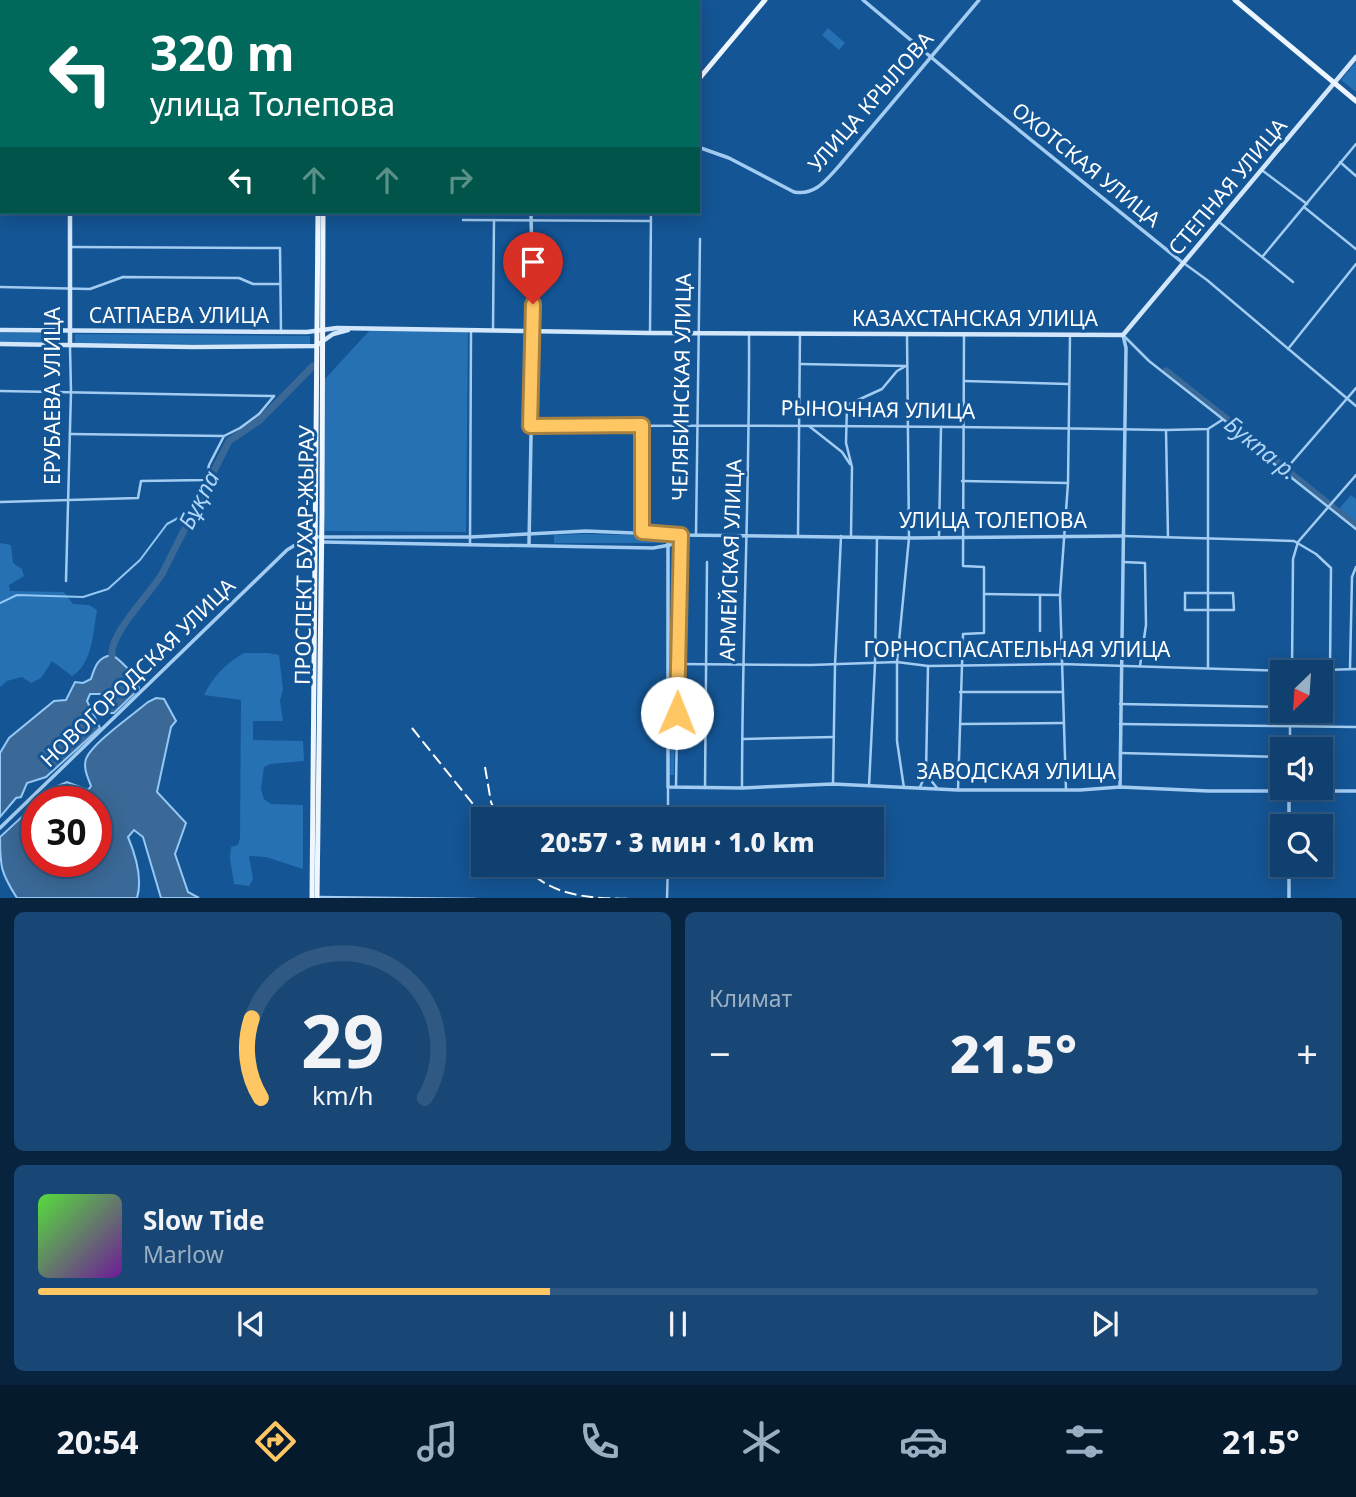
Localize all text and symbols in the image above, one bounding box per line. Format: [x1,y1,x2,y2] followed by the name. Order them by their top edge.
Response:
[150,19,295,85] text: 320 m
[802,25,939,177] street label: УЛИЦА КРЫЛОВА
[35,28,126,119] icon: left
[150,82,395,125] text: улица Толепова
[1006,96,1167,233] street label: ОХОТСКАЯ УЛИЦА
[1162,112,1293,261] street label: СТЕПНАЯ УЛИЦА
[222,161,260,199] icon: left
[295,161,333,199] icon: ahead
[368,161,406,199] icon: ahead
[441,161,479,199] icon: right
[503,232,563,304] pin
[514,243,552,281] icon: arrive
[665,272,697,501] street label: ЧЕЛЯБИНСКАЯ УЛИЦА
[89,301,270,329] street label: САТПАЕВА УЛИЦА
[852,304,1099,332] street label: КАЗАХСТАНСКАЯ УЛИЦА
[38,306,66,485] street label: ЕРУБАЕВА УЛИЦА
[780,393,976,425] street label: РЫНОЧНАЯ УЛИЦА
[1218,408,1305,487] water label: Букпа р.
[288,425,320,685] street label: ПРОСПЕКТ БУХАР-ЖЫРАУ
[712,458,748,661] street label: АРМЕЙСКАЯ УЛИЦА
[170,465,226,534] water label: Бұқпа
[899,506,1087,534] street label: УЛИЦА ТОЛЕПОВА
[34,571,241,773] street label: НОВОГОРОДСКАЯ УЛИЦА
[864,635,1171,663] street label: ГОРНОСПАСАТЕЛЬНАЯ УЛИЦА
[1270,660,1334,723] north arrow
[1270,660,1333,877] map controls
[640,676,714,750] position arrow
[1270,737,1333,800] button: sound
[916,757,1116,785] street label: ЗАВОДСКАЯ УЛИЦА
[21,786,112,877] speed limit sign: 30
[1270,814,1333,877] button: search
[540,824,815,860] text: 20:57 · 3 мин · 1.0 km
[709,982,792,1014] text: Климат
[301,990,384,1089] text: 29
[950,1017,1077,1088] text: 21.5°
[709,1027,731,1079] text: −
[1296,1027,1318,1079] text: +
[312,1077,373,1111] text: km/h
[143,1202,265,1238] text: Slow Tide
[143,1238,224,1270] text: Marlow
[232,1305,270,1343] icon: previous
[659,1305,697,1343] icon: pause
[1086,1305,1124,1343] icon: next
[251,1417,300,1466] icon: directions
[413,1417,462,1466] icon: music
[575,1417,624,1466] icon: phone
[737,1417,786,1466] icon: climate
[899,1417,948,1466] icon: car
[1060,1417,1109,1466] icon: filters
[56,1420,139,1463] text: 20:54
[1222,1420,1300,1463] text: 21.5°

